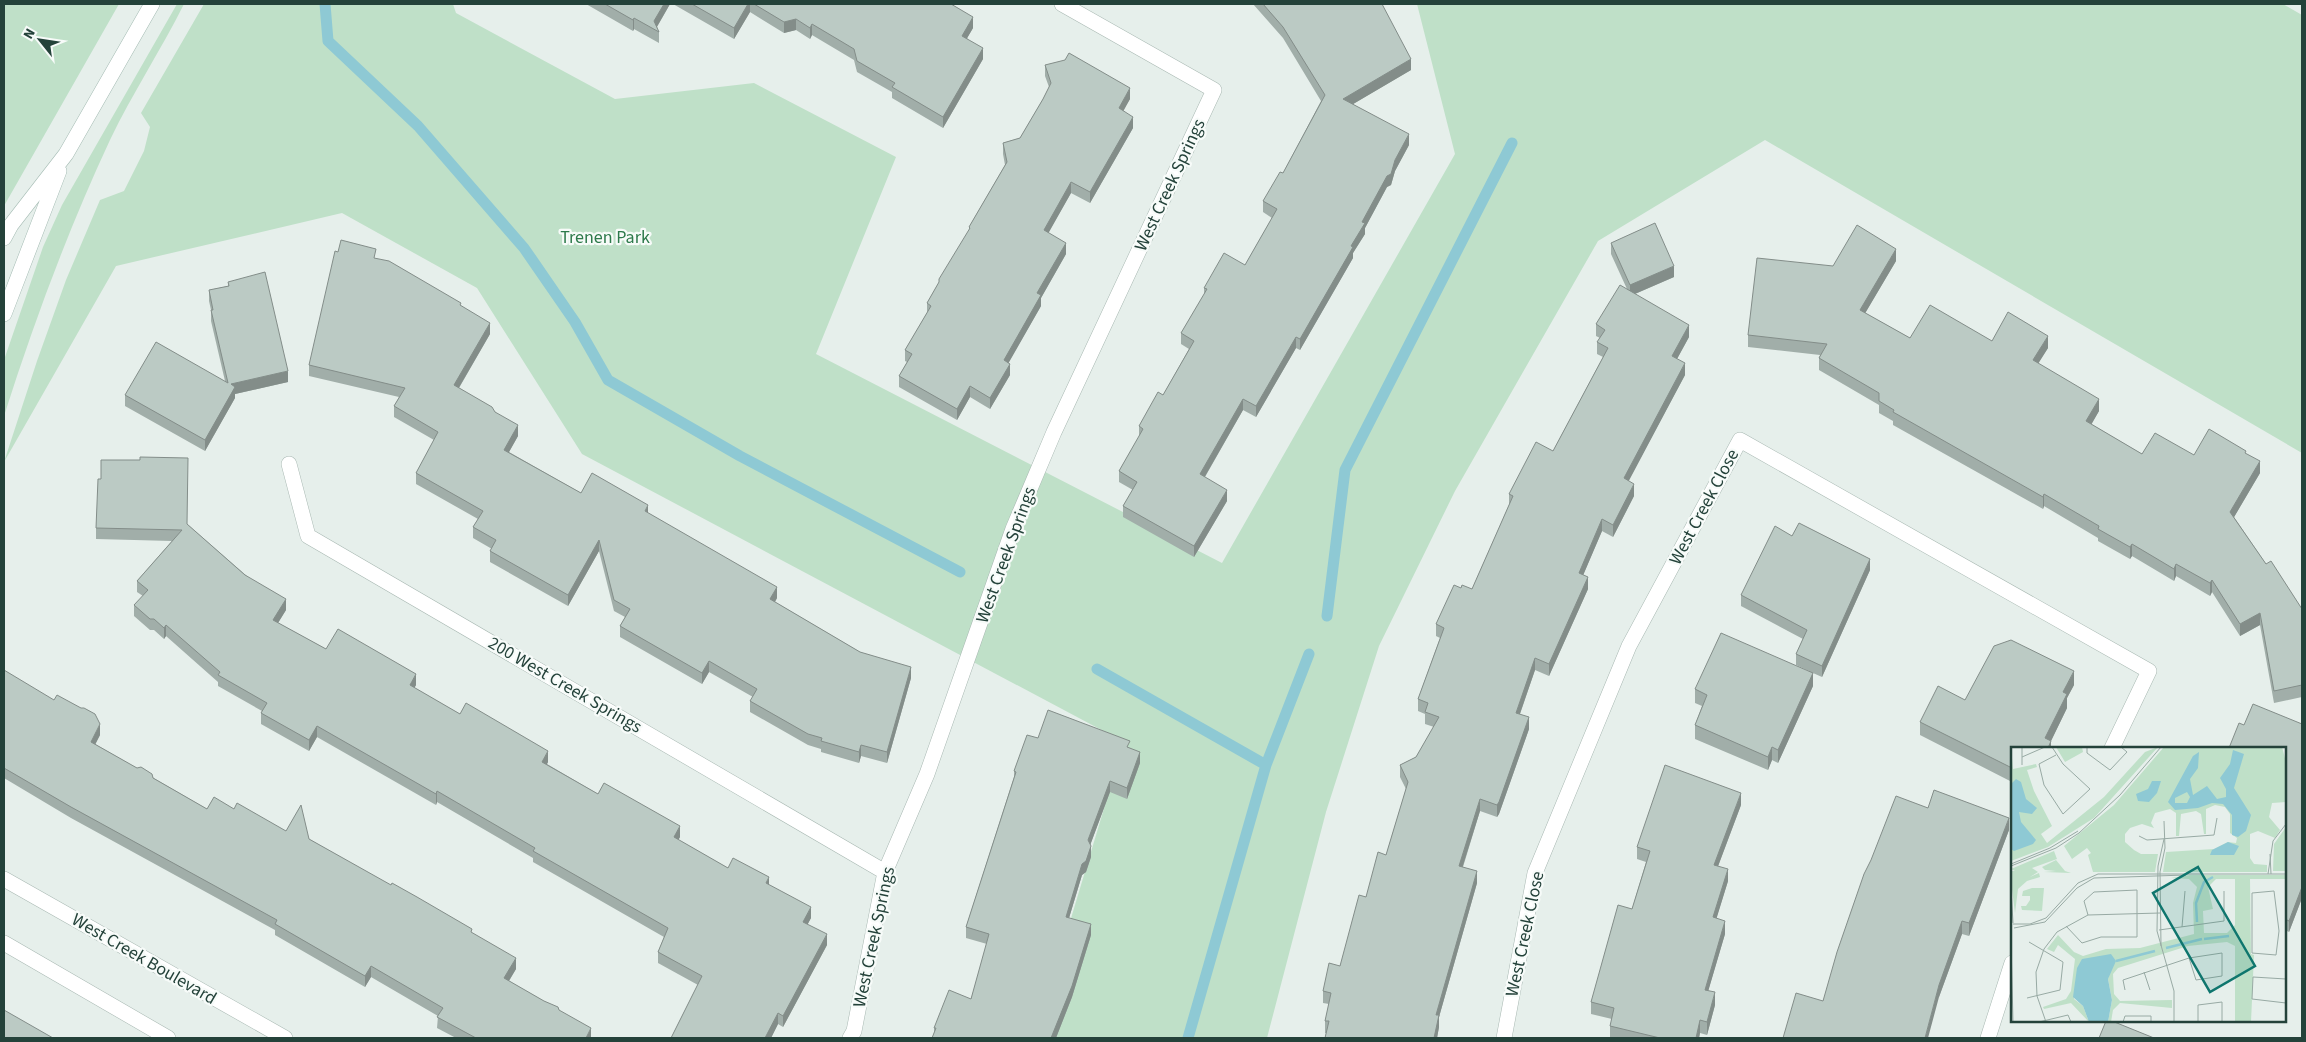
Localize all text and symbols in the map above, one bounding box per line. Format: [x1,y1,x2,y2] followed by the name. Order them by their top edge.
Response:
[15,15,65,65] north arrow
[19,25,41,43] text: N
[1128,115,1212,255] street label: West Creek Springs
[560,225,650,250] park label: Trenen Park
[1663,445,1745,569] street label: West Creek Close
[970,483,1042,627] street label: West Creek Springs
[483,631,647,739] street label: 200 West Creek Springs
[2011,747,2286,1022] inset map
[847,864,901,1010] street label: West Creek Springs
[1499,869,1551,999] street label: West Creek Close
[67,907,221,1011] street label: West Creek Boulevard

